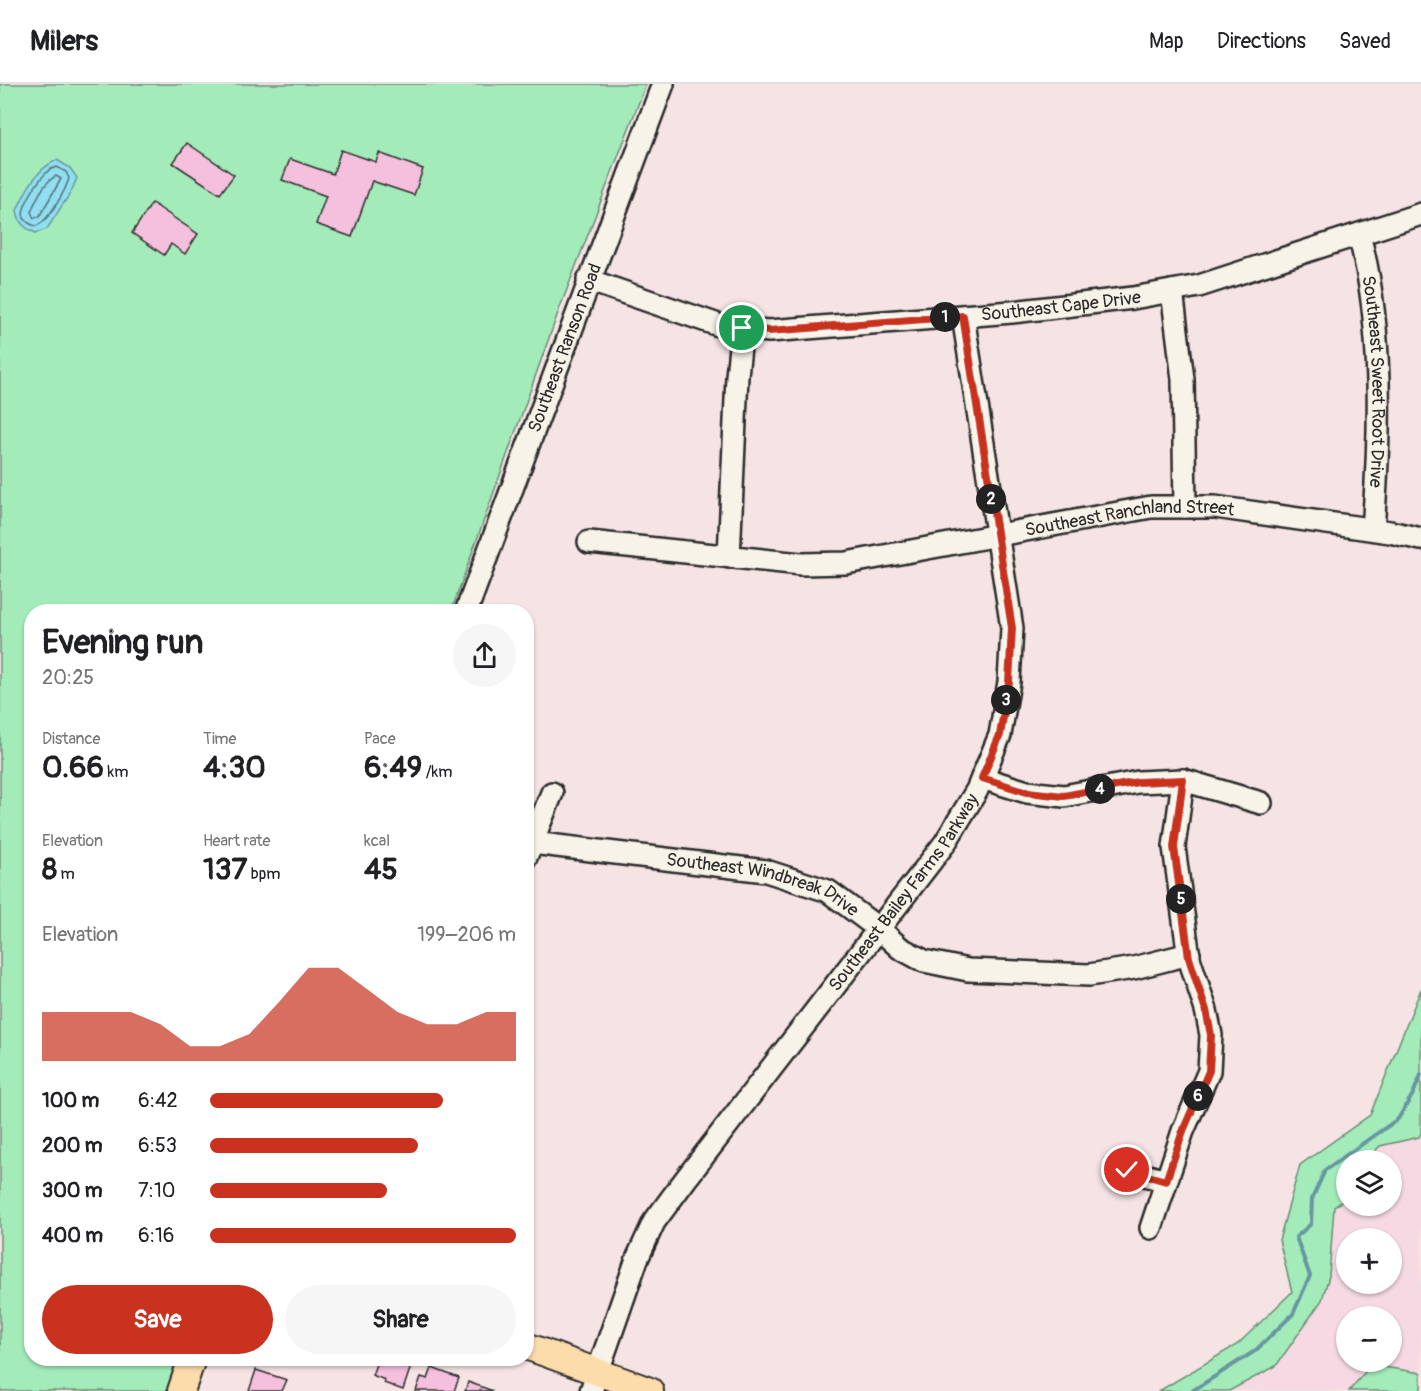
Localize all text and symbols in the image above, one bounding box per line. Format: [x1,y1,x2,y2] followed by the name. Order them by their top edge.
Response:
[30,24,98,59] text: Milers
[1149,28,1184,55] text: Map
[1217,28,1306,55] text: Directions
[1339,28,1391,55] text: Saved
[523,260,607,436] street label: Southeast Ranson Road
[1356,274,1389,488] street label: Southeast Sweet Root Drive
[980,286,1143,326] street label: Southeast Cape Drive
[716,302,767,353] pin
[930,302,960,332] pin: 1
[942,307,948,327] text: 1
[725,311,758,344] icon: arrive
[976,484,1006,514] pin: 2
[987,489,995,509] text: 2
[1023,496,1237,542] street label: Southeast Ranchland Street
[42,622,203,663] text: Evening run
[453,624,516,687] button: share
[42,665,94,690] text: 20:25
[991,685,1021,715] pin: 3
[1002,690,1010,710] text: 3
[42,729,101,749] text: Distance
[203,729,236,749] text: Time
[364,729,396,749] text: Pace
[42,749,104,786] text: 0.66
[203,749,266,786] text: 4:30
[364,749,422,786] text: 6:49
[104,762,128,782] text: km
[422,762,452,782] text: /km
[1085,774,1115,804] pin: 4
[1095,779,1105,799] text: 4
[824,789,984,996] street label: Southeast Bailey Farms Parkway
[42,831,103,851] text: Elevation
[203,831,270,851] text: Heart rate
[364,831,390,851] text: kcal
[665,848,863,922] street label: Southeast Windbreak Drive
[42,851,57,888] text: 8
[203,851,247,888] text: 137
[364,851,398,888] text: 45
[57,864,75,884] text: m
[247,864,280,884] text: bpm
[1166,884,1196,914] pin: 5
[1177,889,1185,909] text: 5
[42,922,118,947] text: Elevation
[417,922,516,947] text: 199–206 m
[1183,1081,1213,1111] pin: 6
[1193,1086,1203,1106] text: 6
[42,1088,99,1113] text: 100 m
[138,1088,178,1113] text: 6:42
[42,1133,103,1158] text: 200 m
[138,1133,177,1158] text: 6:53
[1101,1144,1152,1195] pin
[1336,1150,1402,1372] map controls
[1336,1150,1402,1216] button: layers
[1110,1153,1143,1186] icon: check
[42,1178,103,1203] text: 300 m
[138,1178,175,1203] text: 7:10
[42,1223,103,1248] text: 400 m
[138,1223,174,1248] text: 6:16
[1336,1228,1402,1294] button: +
[42,1285,273,1354] button: Save
[285,1285,516,1354] button: Share
[1336,1306,1402,1372] button: −

